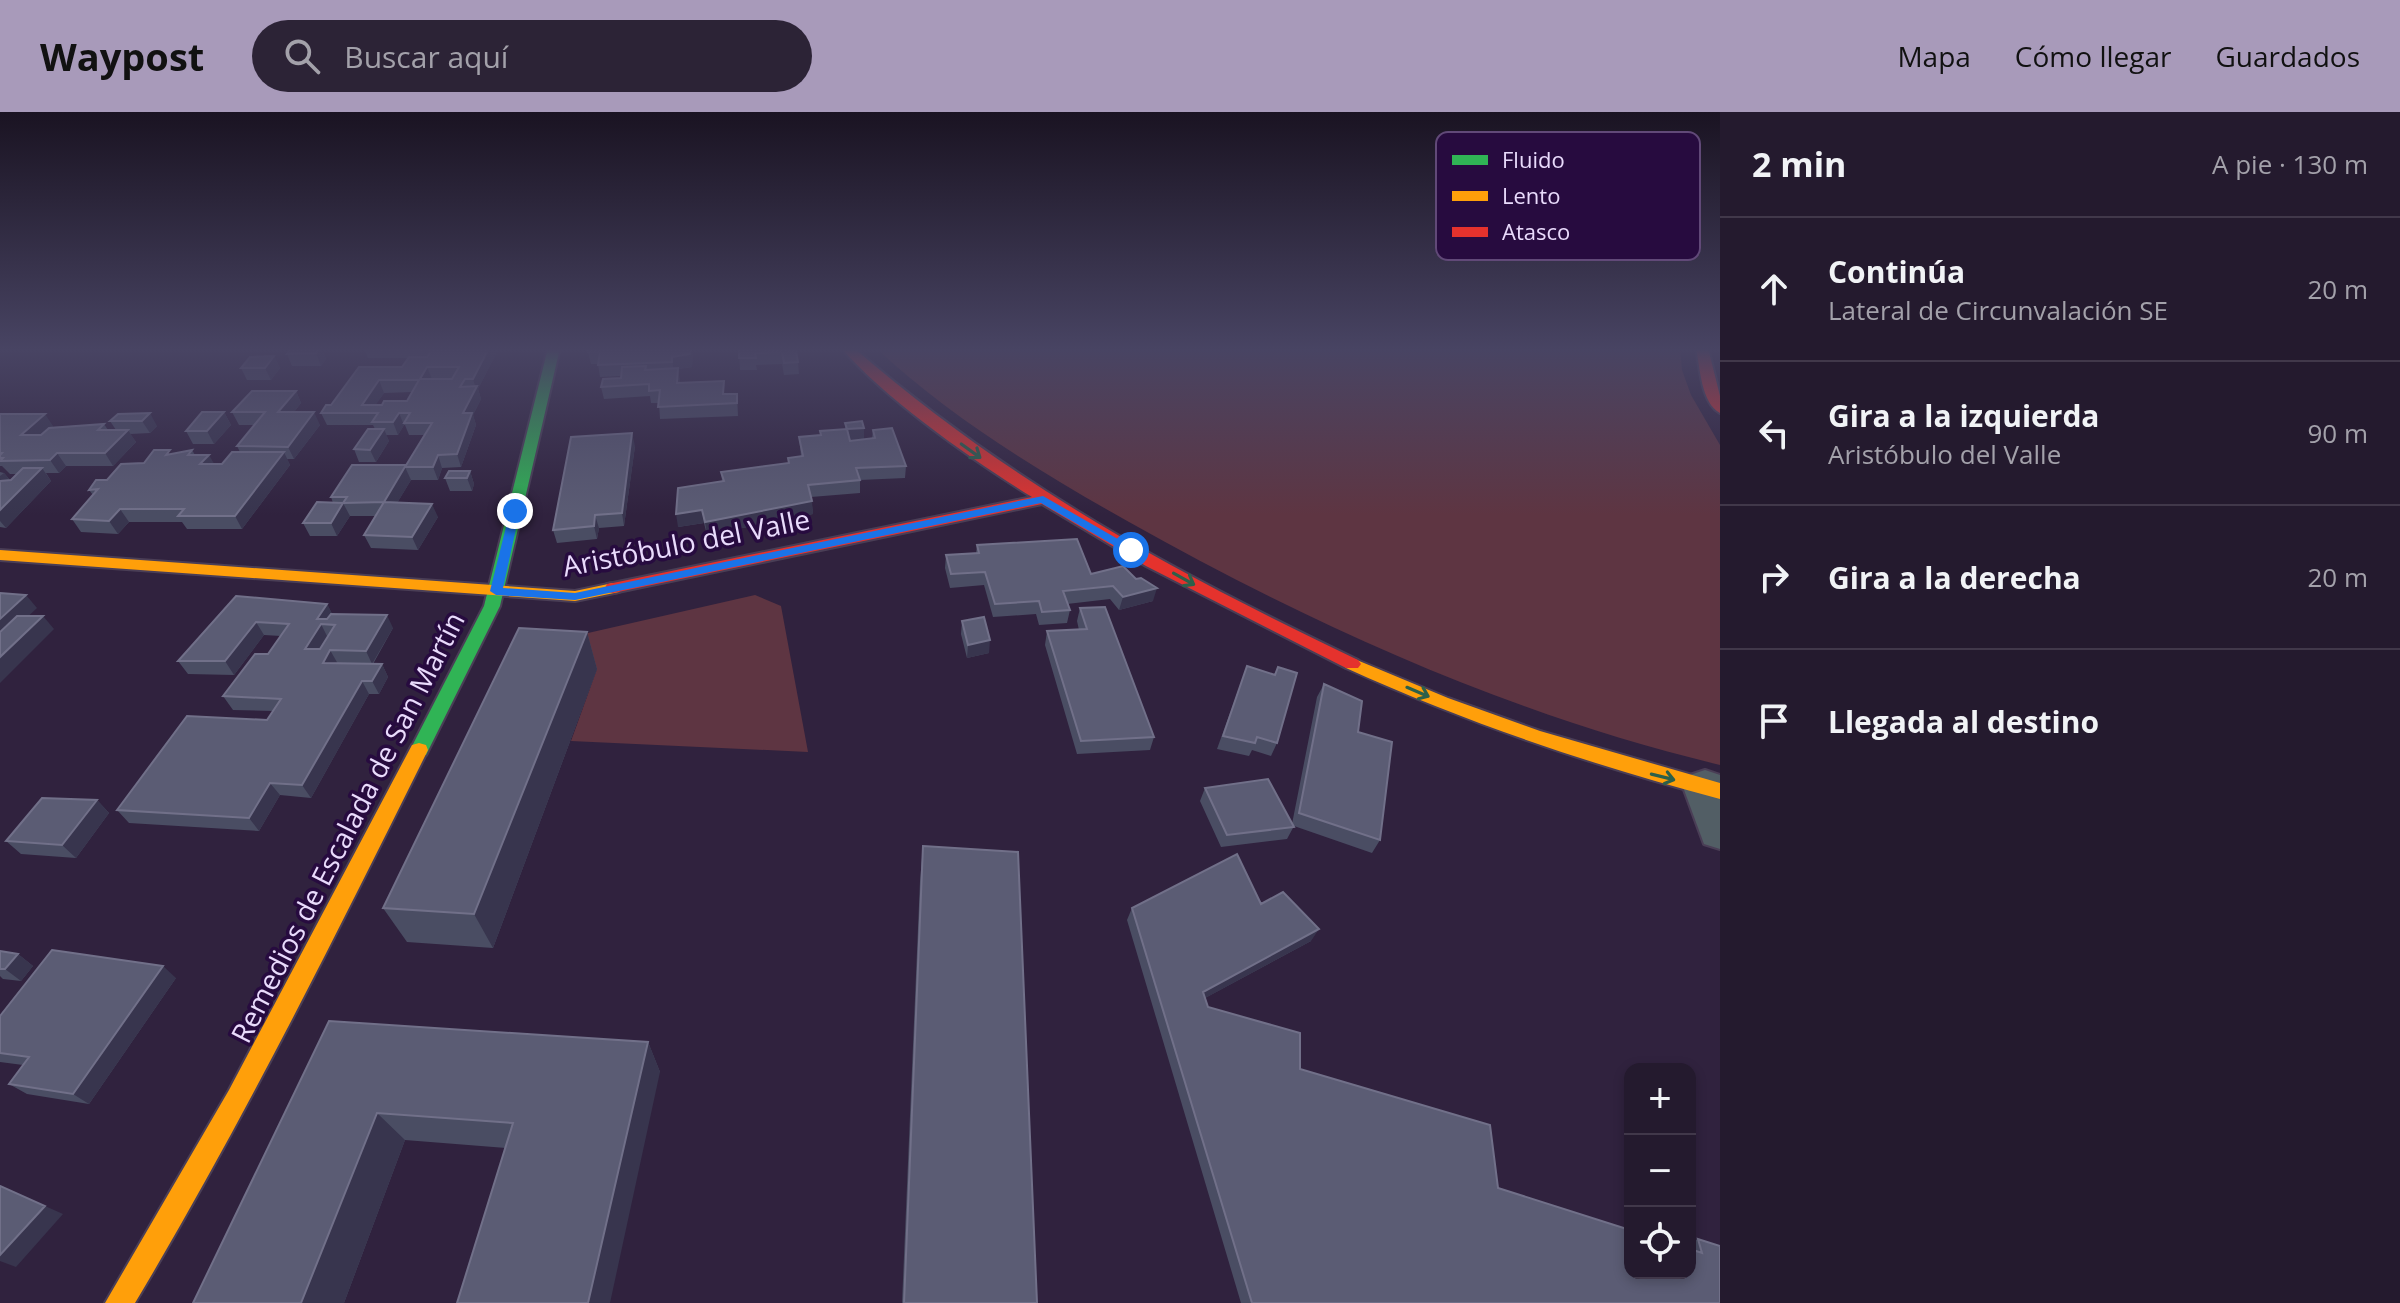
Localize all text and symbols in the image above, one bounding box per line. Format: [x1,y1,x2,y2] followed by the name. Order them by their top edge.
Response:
[252,20,812,92] search box
[40,30,204,82] text: Waypost
[280,34,324,78] icon: search
[344,36,508,77] text: Buscar aquí
[1897,37,1971,75] text: Mapa
[2015,37,2171,75] text: Cómo llegar
[2215,37,2360,75] text: Guardados
[1436,132,1700,260] legend
[1752,141,1846,187] text: 2 min
[1502,144,1565,174] text: Fluido
[2212,146,2368,182] text: A pie · 130 m
[1502,180,1560,210] text: Lento
[1502,216,1570,246] text: Atasco
[1828,251,1965,292] text: Continúa
[1752,267,1796,311] icon: ahead
[2307,271,2368,307] text: 20 m
[1828,292,2168,328] text: Lateral de Circunvalación SE
[1828,395,2100,436] text: Gira a la izquierda
[1752,411,1796,455] icon: left
[2307,415,2368,451] text: 90 m
[1828,436,2061,472] text: Aristóbulo del Valle
[960,443,982,459] one-way arrow
[497,493,533,529] route end
[559,499,813,585] street label: Aristóbulo del Valle
[1113,532,1149,568] route start
[1752,555,1796,599] icon: right
[1828,557,2081,598] text: Gira a la derecha
[2307,559,2368,595] text: 20 m
[1172,571,1195,587] one-way arrow
[221,605,473,1049] street label: Remedios de Escalada de San Martín
[1405,686,1430,700] one-way arrow
[1752,699,1796,743] icon: arrive
[1828,701,2099,742] text: Llegada al destino
[1650,770,1676,785] one-way arrow
[1624,1063,1696,1279] map controls
[1624,1063,1696,1135] button: +
[1624,1135,1696,1207] button: −
[1624,1207,1696,1279] button: locate

